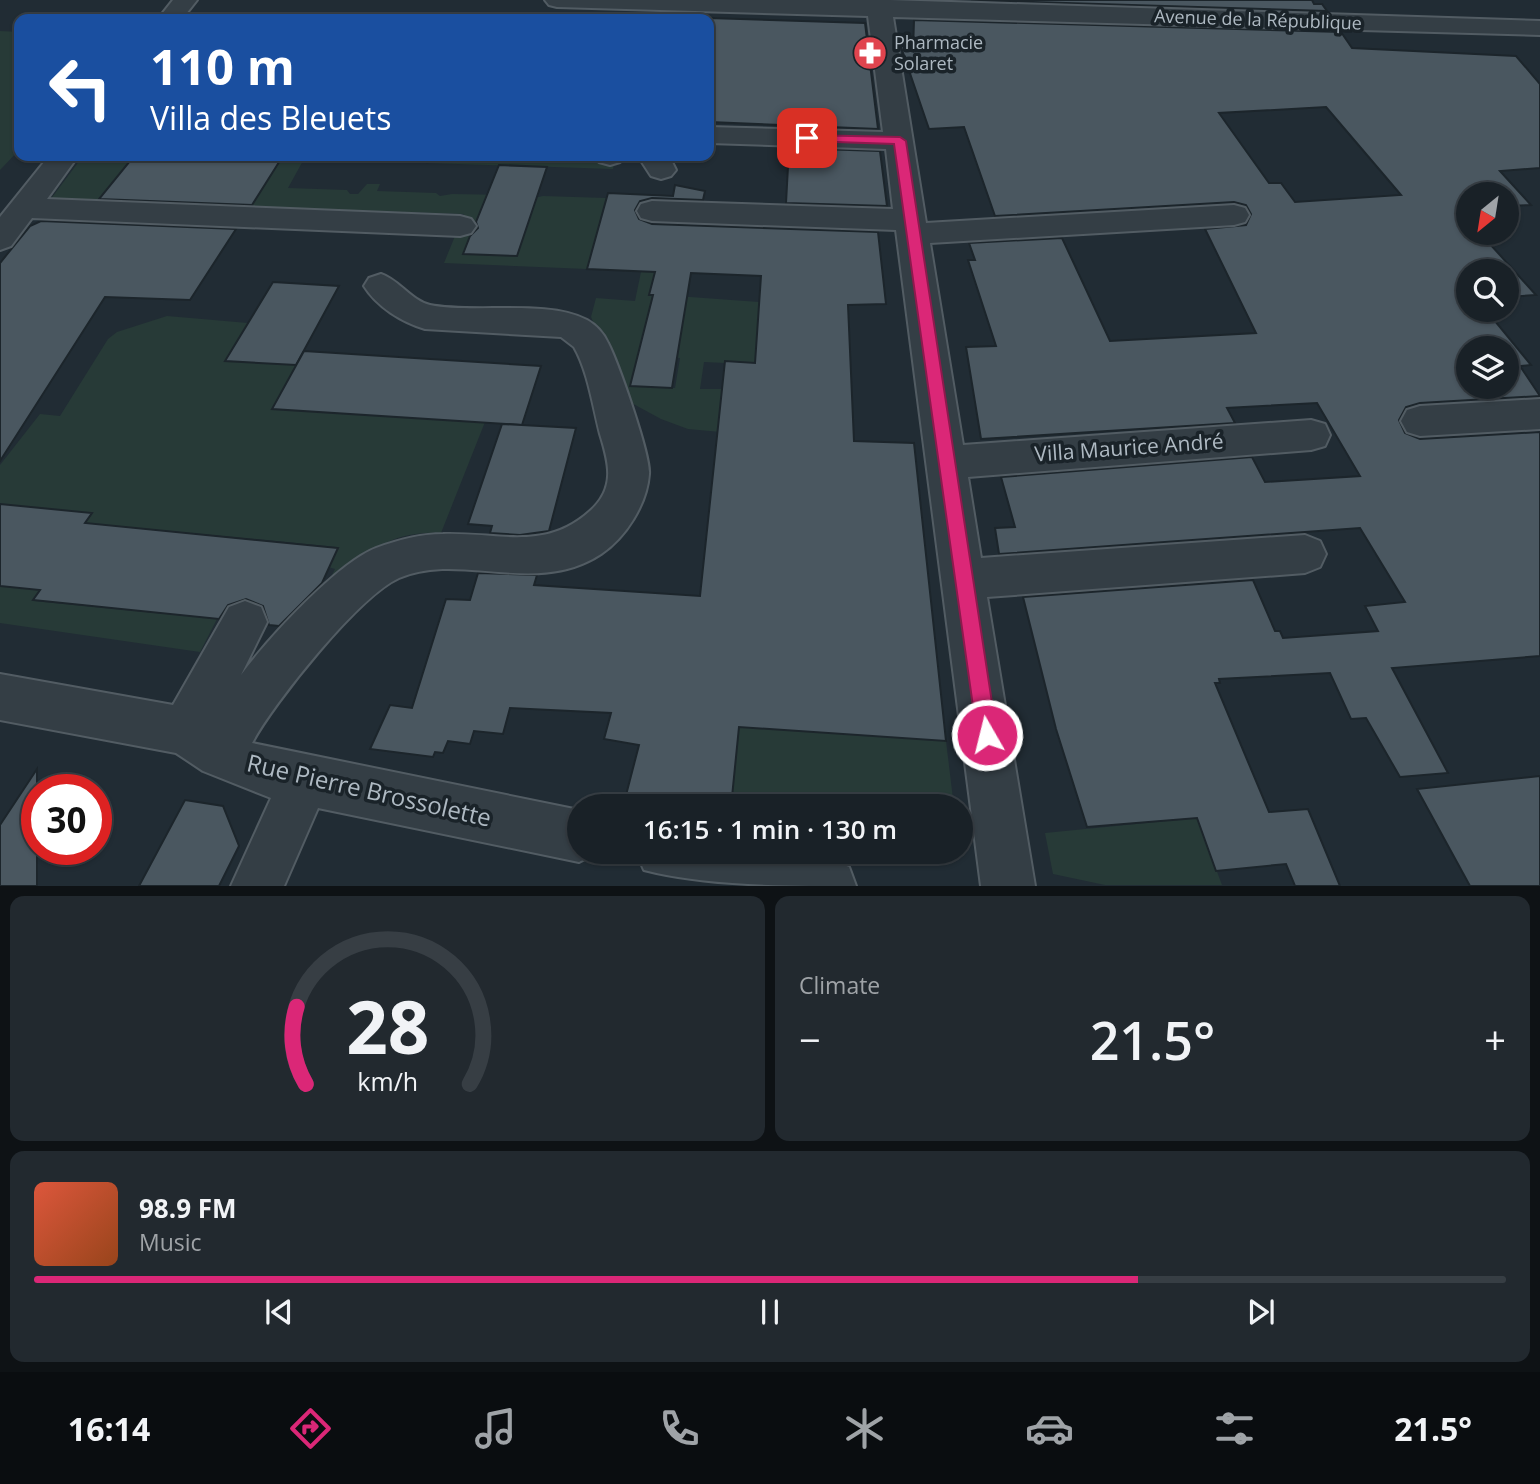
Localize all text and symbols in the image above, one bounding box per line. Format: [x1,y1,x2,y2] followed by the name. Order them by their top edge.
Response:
[1154,3,1362,35] street label: Avenue de la République
[894,30,983,75] place label: Pharmacie Solaret
[150,33,295,99] text: 110 m
[851,34,889,72] pharmacy icon: Pharmacie Solaret
[35,42,126,133] icon: left
[150,96,391,139] text: Villa des Bleuets
[777,108,837,168] pin
[788,119,826,157] icon: arrive
[1456,182,1519,245] north arrow
[1456,182,1519,399] map controls
[1456,259,1519,322] button: search
[1456,336,1519,399] button: layers
[1033,426,1224,468] street label: Villa Maurice André
[950,698,1024,772] position arrow
[244,745,495,834] street label: Rue Pierre Brossolette
[21,774,112,865] speed limit sign: 30
[643,811,897,847] text: 16:15 · 1 min · 130 m
[799,969,880,1001] text: Climate
[346,977,429,1076] text: 28
[1090,1004,1215,1075] text: 21.5°
[799,1013,821,1065] text: −
[1484,1013,1506,1065] text: +
[357,1064,418,1098] text: km/h
[139,1190,237,1226] text: 98.9 FM
[139,1226,202,1258] text: Music
[260,1293,298,1331] icon: previous
[751,1293,789,1331] icon: pause
[1242,1293,1280,1331] icon: next
[286,1404,335,1453] icon: directions
[471,1404,520,1453] icon: music
[655,1404,704,1453] icon: phone
[840,1404,889,1453] icon: climate
[1025,1404,1074,1453] icon: car
[1210,1404,1259,1453] icon: filters
[68,1407,150,1450] text: 16:14
[1394,1407,1472,1450] text: 21.5°

